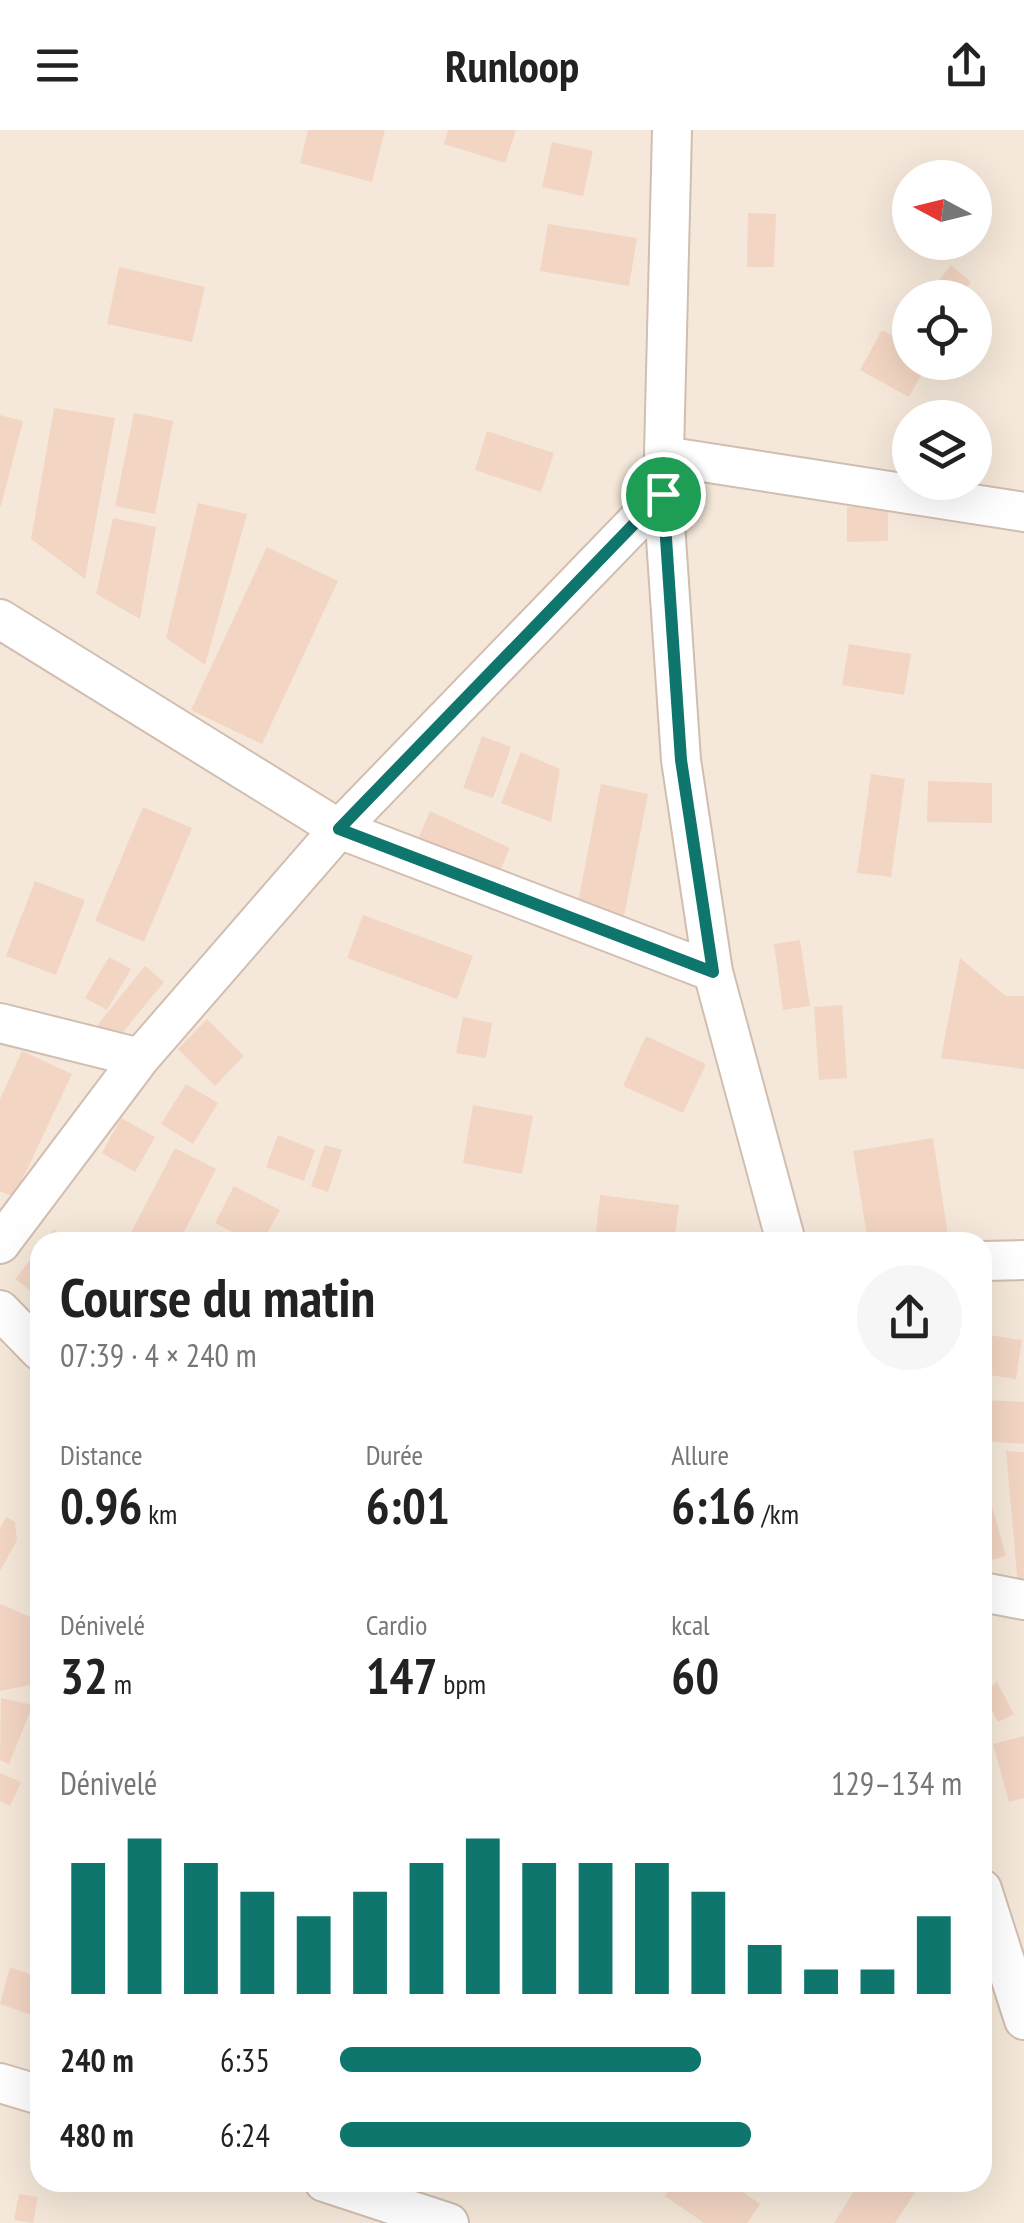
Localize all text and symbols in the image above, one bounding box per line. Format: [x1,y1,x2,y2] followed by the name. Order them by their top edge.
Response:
[445,36,579,94] text: Runloop
[30,38,85,93] icon: menu
[939,38,994,93] icon: share
[892,160,992,260] north arrow
[892,160,992,500] map controls
[892,280,992,380] button: locate
[892,400,992,500] button: layers
[621,452,706,537] pin
[636,467,691,522] icon: arrive
[60,1261,375,1332] text: Course du matin
[857,1265,962,1370] button: share
[60,1334,257,1376] text: 07:39 · 4 × 240 m
[60,1436,143,1473] text: Distance
[366,1436,423,1473] text: Durée
[671,1436,729,1473] text: Allure
[60,1473,142,1538] text: 0.96
[366,1473,450,1538] text: 6:01
[671,1473,756,1538] text: 6:16
[142,1495,177,1532] text: km
[756,1495,799,1532] text: /km
[60,1606,145,1643] text: Dénivelé
[366,1606,427,1643] text: Cardio
[671,1606,710,1643] text: kcal
[60,1643,108,1708] text: 32
[366,1643,437,1708] text: 147
[671,1643,719,1708] text: 60
[108,1665,132,1702] text: m
[437,1665,486,1702] text: bpm
[60,1762,157,1804] text: Dénivelé
[831,1762,962,1804] text: 129–134 m
[60,2039,134,2081] text: 240 m
[220,2039,270,2081] text: 6:35
[60,2114,134,2156] text: 480 m
[220,2114,270,2156] text: 6:24

